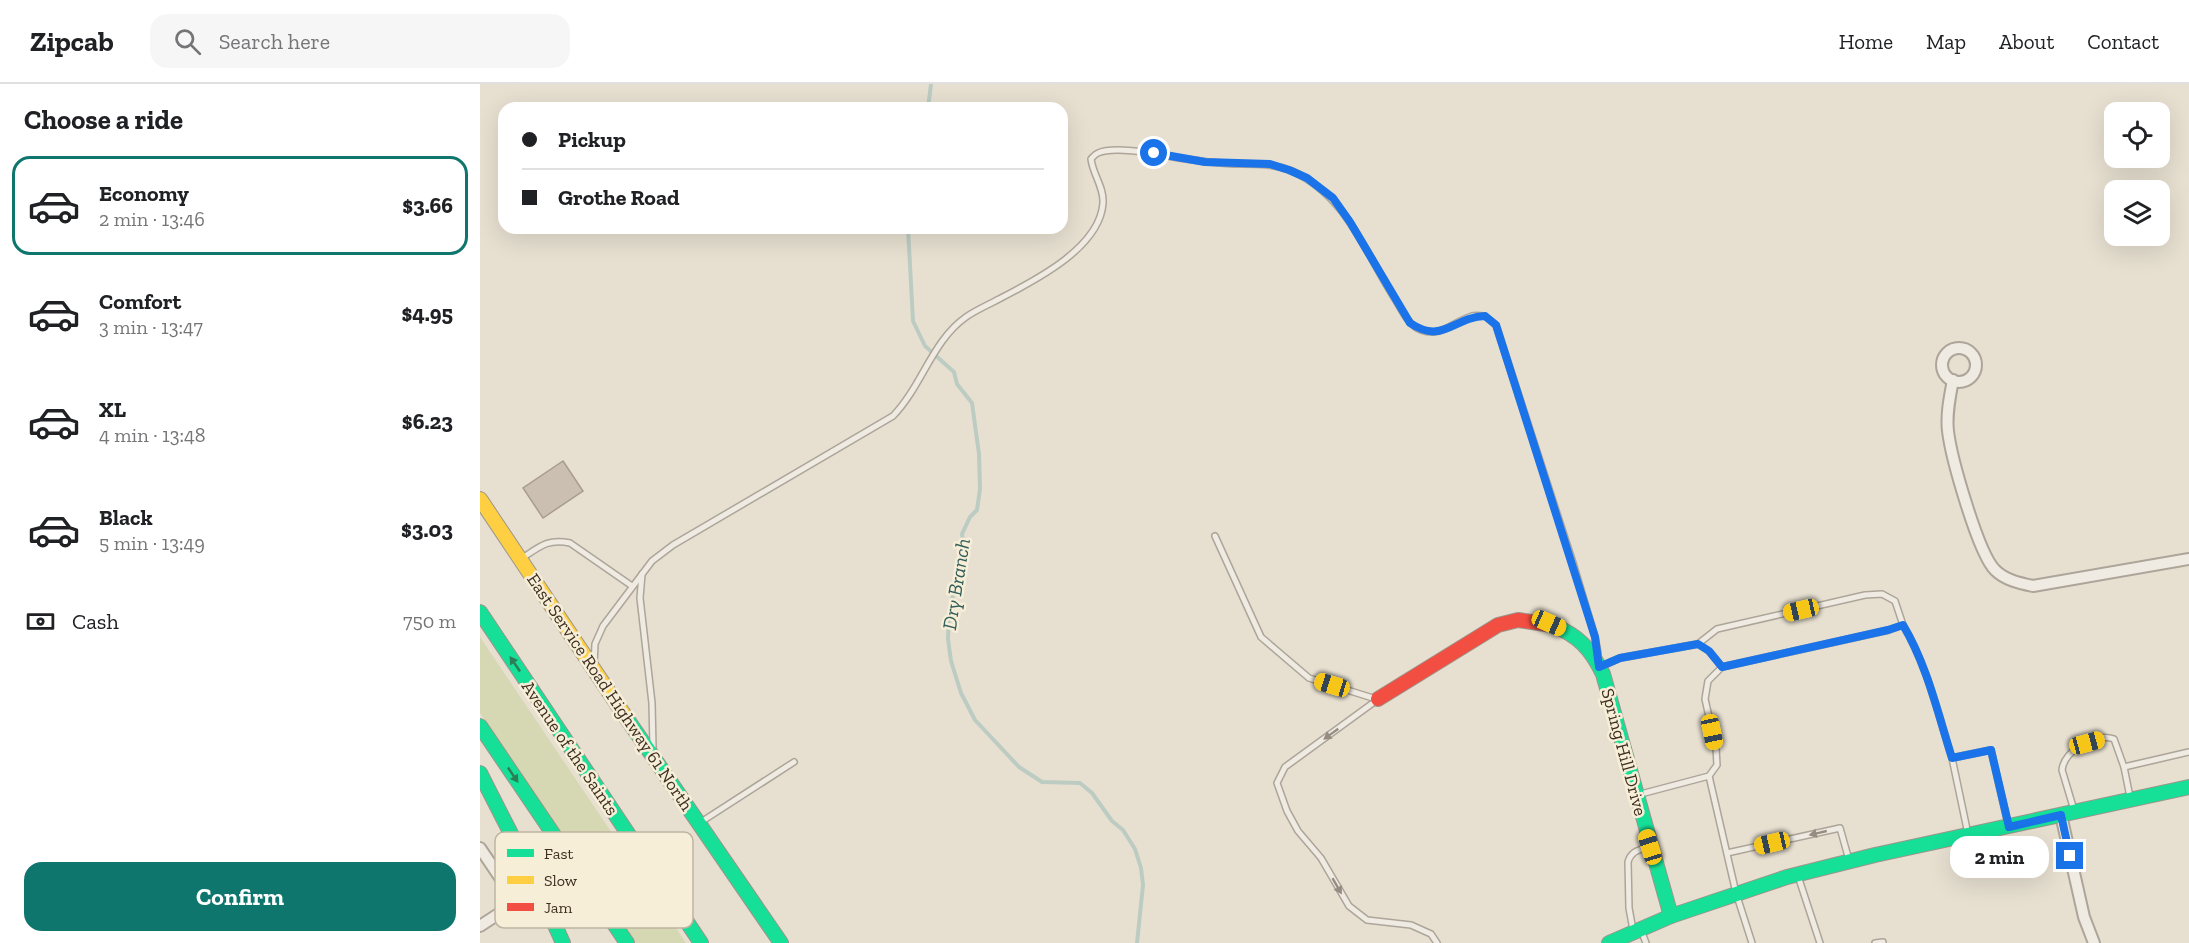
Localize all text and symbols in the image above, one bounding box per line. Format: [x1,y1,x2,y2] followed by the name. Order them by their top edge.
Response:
[150,14,570,68] search box
[30,25,114,58] text: Zipcab
[171,25,204,58] icon: search
[219,28,330,55] text: Search here
[1839,29,1893,54] text: Home
[1926,29,1966,54] text: Map
[1999,29,2054,54] text: About
[2087,29,2159,54] text: Contact
[2104,102,2170,246] map controls
[2104,102,2170,168] button: locate
[24,104,183,136] text: Choose a ride
[558,126,626,153] text: Pickup
[1140,139,1167,166] route start
[27,179,81,233] icon: car
[99,180,189,207] text: Economy
[2104,180,2170,246] button: layers
[558,184,680,211] text: Grothe Road
[402,192,453,219] text: $3.66
[99,207,205,231] text: 2 min · 13:46
[27,287,81,341] icon: car
[99,288,181,315] text: Comfort
[401,300,453,327] text: $4.95
[99,315,203,339] text: 3 min · 13:47
[27,395,81,449] icon: car
[99,396,126,423] text: XL
[402,408,453,435] text: $6.23
[99,423,206,447] text: 4 min · 13:48
[27,503,81,557] icon: car
[99,504,153,531] text: Black
[401,516,453,543] text: $3.03
[99,531,205,555] text: 5 min · 13:49
[937,537,975,631] water label: Dry Branch
[522,569,698,815] street label: East Service Road Highway 61 North
[1781,597,1821,623] car
[24,605,57,638] icon: cash
[1529,607,1569,639] car
[72,608,119,635] text: Cash
[403,609,456,633] text: 750 m
[510,656,521,672] one-way arrow
[1312,671,1352,699] car
[517,676,623,820] street label: Avenue of the Saints
[1596,686,1652,818] street label: Spring Hill Drive
[1699,713,1725,751] car
[1323,728,1339,740] one-way arrow
[2067,730,2107,756] car
[507,766,518,783] one-way arrow
[1636,827,1664,867] car
[1808,828,1827,838] one-way arrow
[1752,830,1792,856] car
[495,832,693,928] legend
[1950,835,2049,877] callout: 2 min
[2056,842,2083,869] route end
[544,844,573,863] text: Fast
[1975,845,2024,869] text: 2 min
[24,862,456,931] button: Confirm
[544,871,578,890] text: Slow
[1332,878,1343,894] one-way arrow
[544,898,573,917] text: Jam

